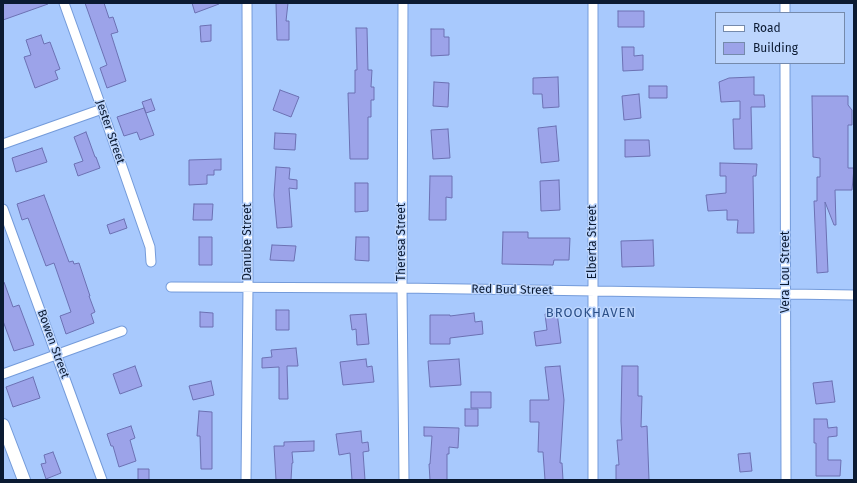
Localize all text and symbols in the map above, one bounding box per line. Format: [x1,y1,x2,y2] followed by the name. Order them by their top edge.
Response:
[715,12,845,64] legend
[753,21,781,35] text: Road
[753,41,798,55] text: Building
[92,98,128,166] street label: Jester Street
[241,203,255,281] street label: Danube Street
[395,203,409,281] street label: Theresa Street
[586,205,600,279] street label: Elberta Street
[779,231,793,313] street label: Vera Lou Street
[471,282,553,298] street label: Red Bud Street
[546,305,636,321] district label: BROOKHAVEN
[34,308,72,380] street label: Bowen Street

